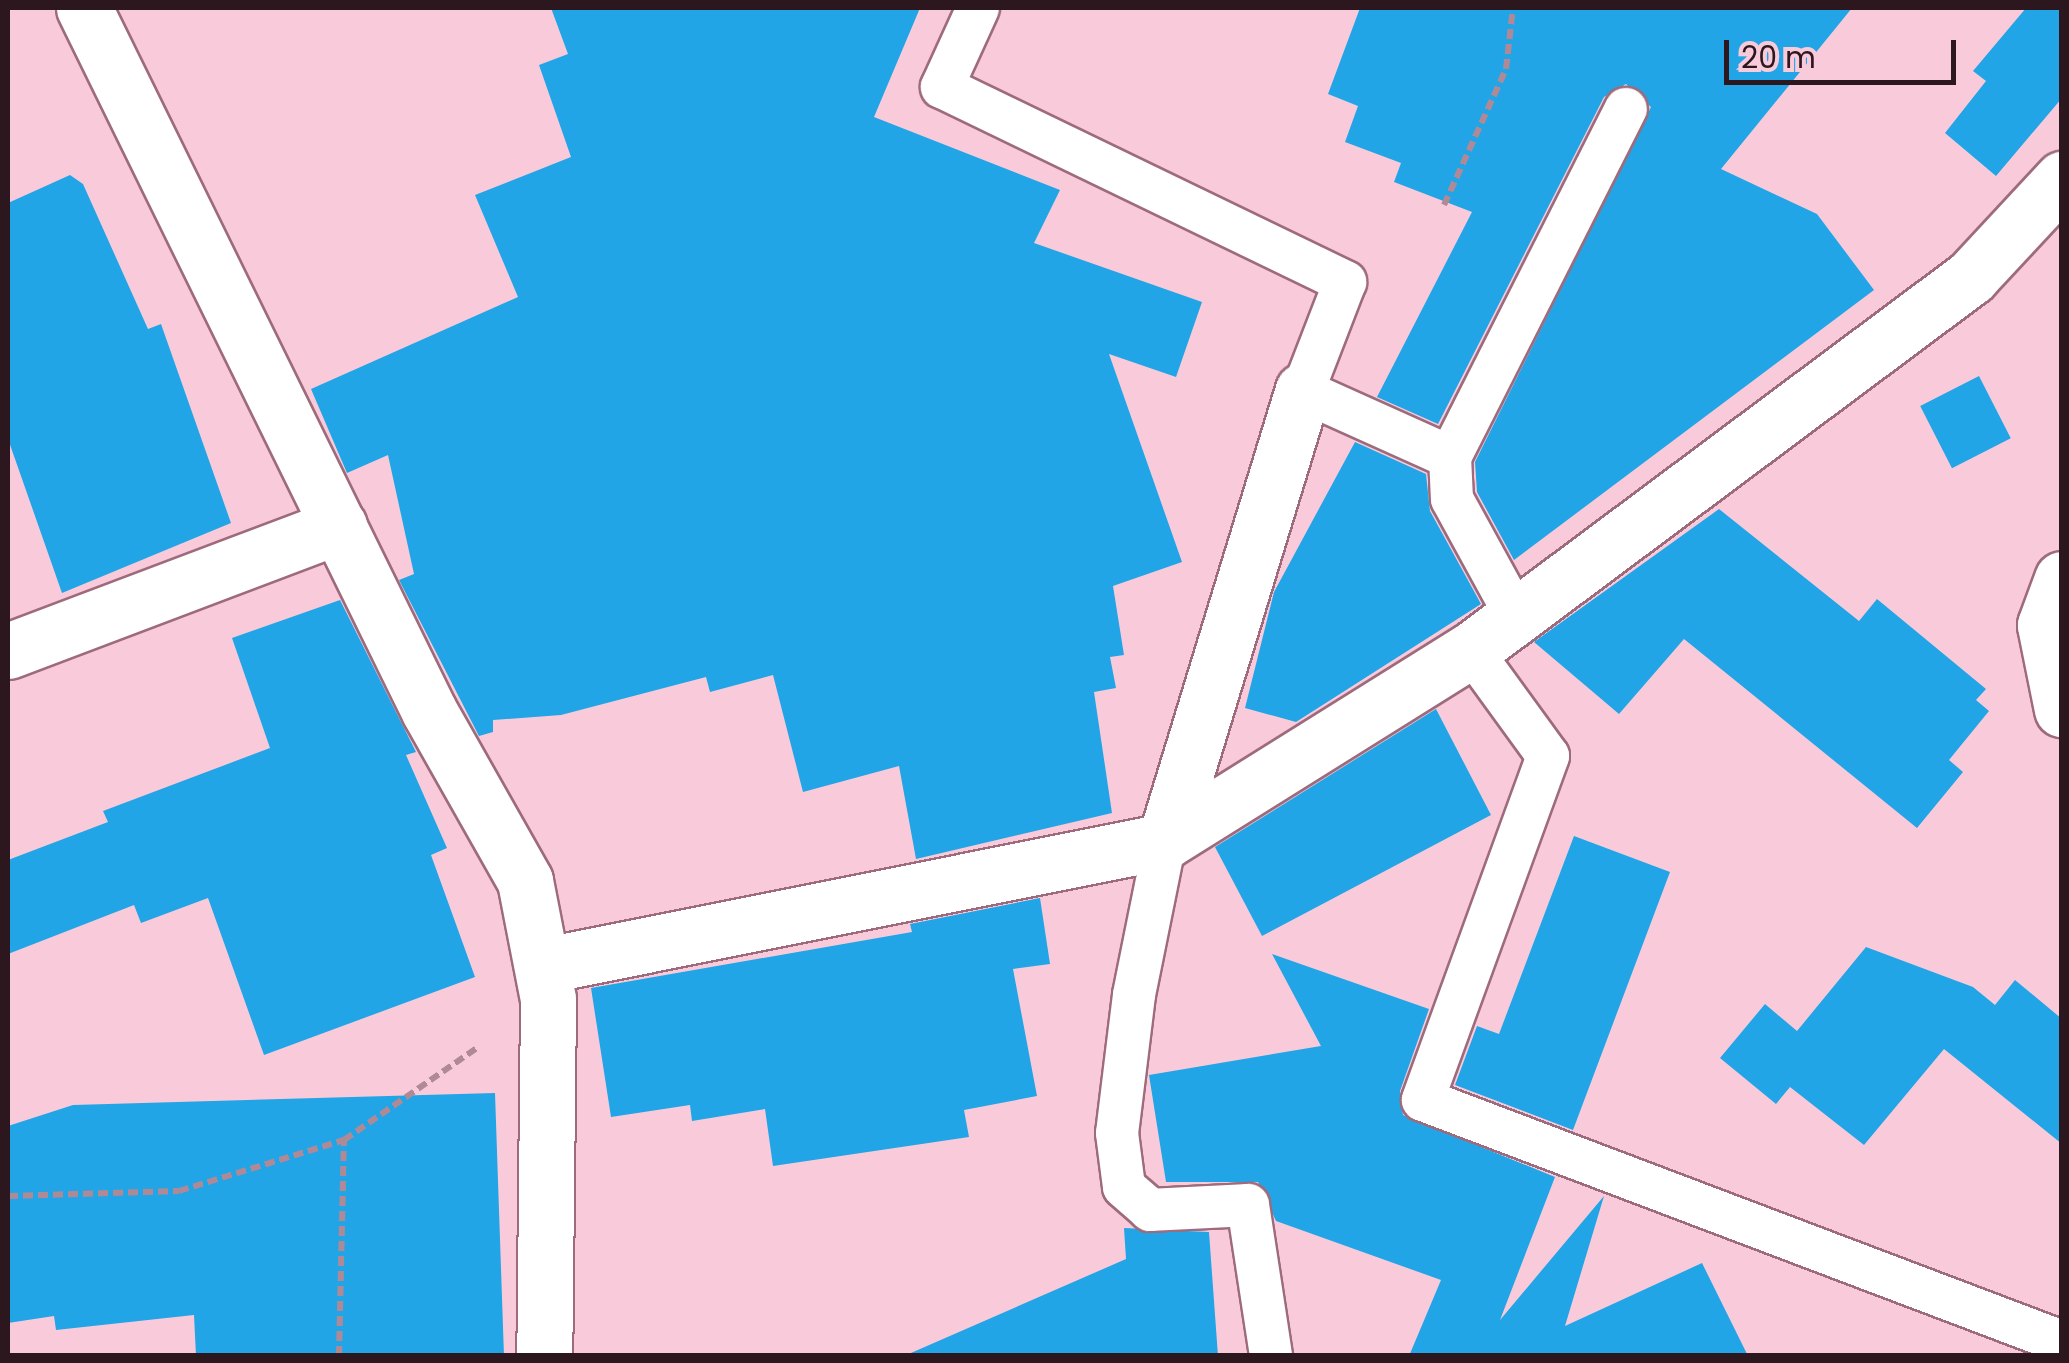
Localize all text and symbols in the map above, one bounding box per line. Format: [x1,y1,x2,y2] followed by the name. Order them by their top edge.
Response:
[1729,20,1962,82] scale bar
[1741,36,1816,79] text: 20 m

